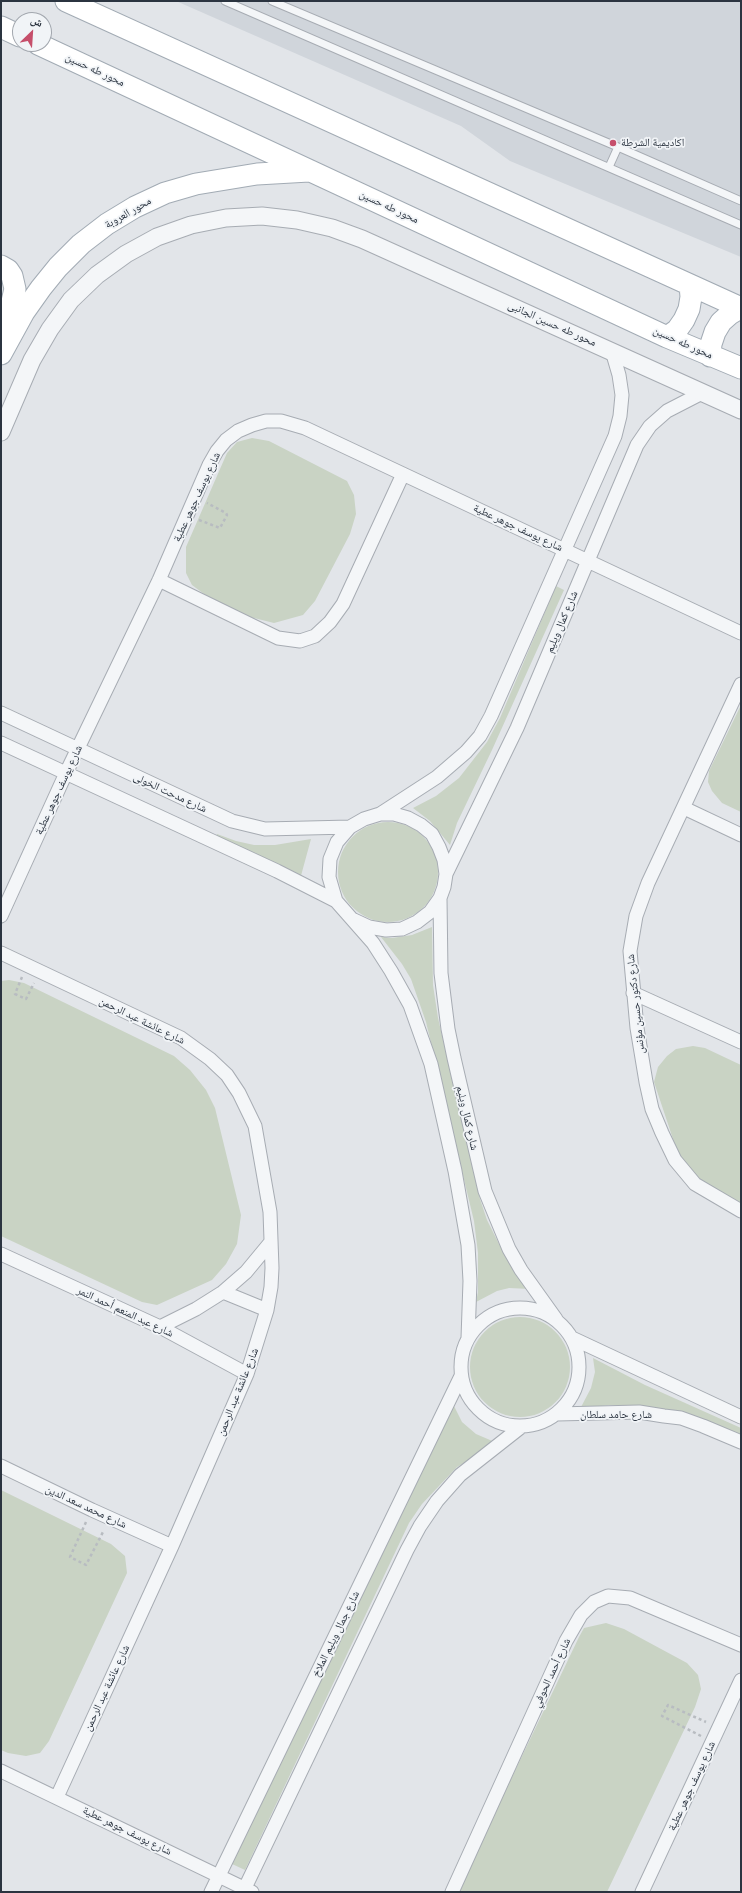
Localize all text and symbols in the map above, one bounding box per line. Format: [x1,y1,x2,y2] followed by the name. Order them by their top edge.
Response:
[12,12,52,52] north arrow
[29,13,45,30] text: ش
[63,51,127,89] street label: محور طه حسين
[621,136,684,150] place label: اكاديمية الشرطة
[608,138,618,148] marker: اكاديمية الشرطة
[357,188,421,226] street label: محور طه حسين
[102,194,154,232] street label: محور العروبة
[506,299,598,349] street label: محور طه حسين الجانبى
[651,324,715,362] street label: محور طه حسين
[170,450,224,544] street label: شارع يوسف جوهر عطية
[471,501,565,555] street label: شارع يوسف جوهر عطية
[543,589,581,655] street label: شارع كمال ويليم
[32,743,86,837] street label: شارع يوسف جوهر عطية
[131,770,209,816] street label: شارع مدحت الخولى
[624,953,648,1055] street label: شارع دكتور حسين مؤنس
[97,995,187,1047] street label: شارع عائشة عبد الرحمن
[453,1084,481,1152] street label: شارع كمال ويليم
[75,1284,175,1340] street label: شارع عبد المنعم أحمد النمر
[214,1346,262,1438] street label: شارع عائشة عبد الرحمن
[580,1408,652,1422] street label: شارع حامد سلطان
[43,1482,129,1532] street label: شارع محمد سعد الدين
[309,1589,363,1679] street label: شارع جمال ويليم الملاخ
[530,1636,574,1710] street label: شارع أحمد الحوفي
[81,1643,133,1733] street label: شارع عائشة عبد الرحمن
[665,1739,719,1833] street label: شارع يوسف جوهر عطية
[80,1804,174,1858] street label: شارع يوسف جوهر عطية

